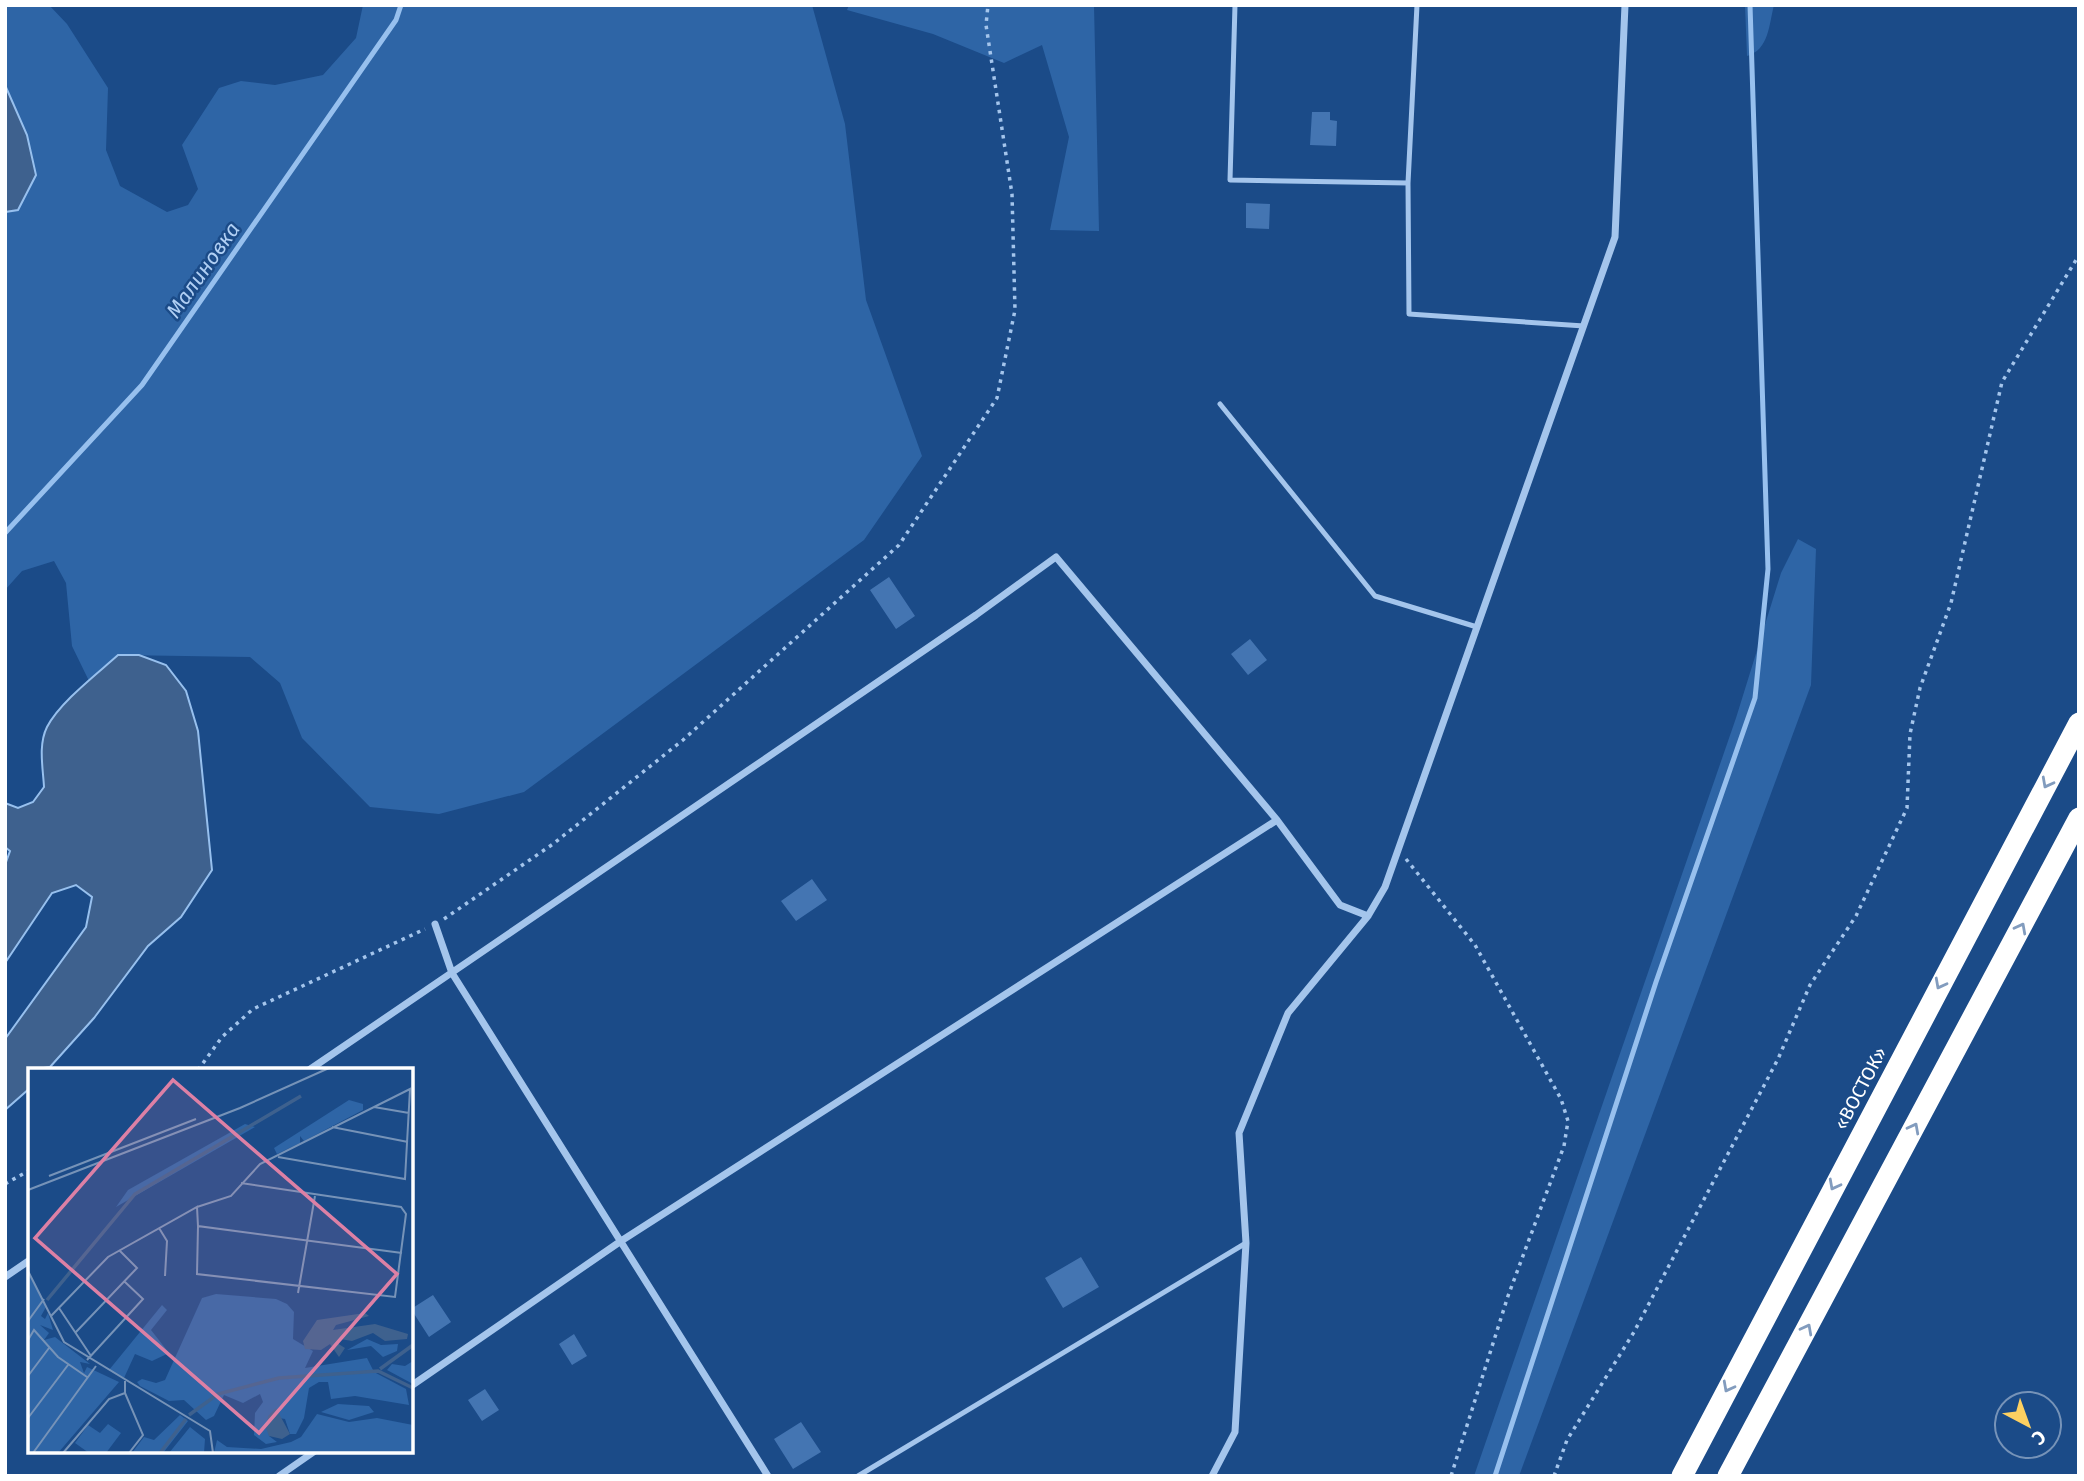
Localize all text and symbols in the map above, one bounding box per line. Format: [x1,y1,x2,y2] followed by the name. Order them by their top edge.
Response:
[161,217,245,323] water label: Малиновка
[2042,776,2055,788] one-way arrow
[2012,922,2026,935] one-way arrow
[1935,977,1949,989] one-way arrow
[1829,1043,1892,1134] street label: «ВОСТОК»
[28,1068,413,1453] inset map
[1905,1123,1919,1136] one-way arrow
[1829,1178,1842,1190] one-way arrow
[1798,1324,1812,1336] one-way arrow
[1723,1380,1737,1392] one-way arrow
[1993,1390,2063,1460] north arrow
[2027,1425,2050,1450] text: С

